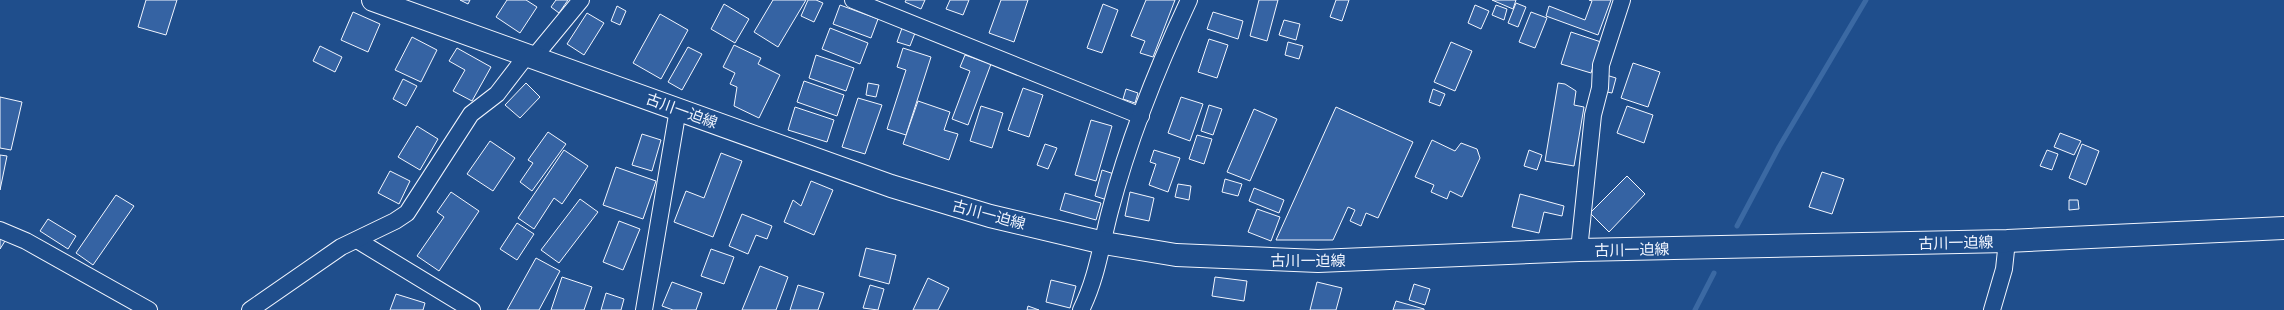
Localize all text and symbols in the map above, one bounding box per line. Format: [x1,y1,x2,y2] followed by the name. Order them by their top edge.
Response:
[644,89,720,131] street label: 古川一迫線
[950,196,1028,232] street label: 古川一迫線
[1918,232,1994,252] street label: 古川一迫線
[1594,239,1670,259] street label: 古川一迫線
[1270,251,1346,269] street label: 古川一迫線

